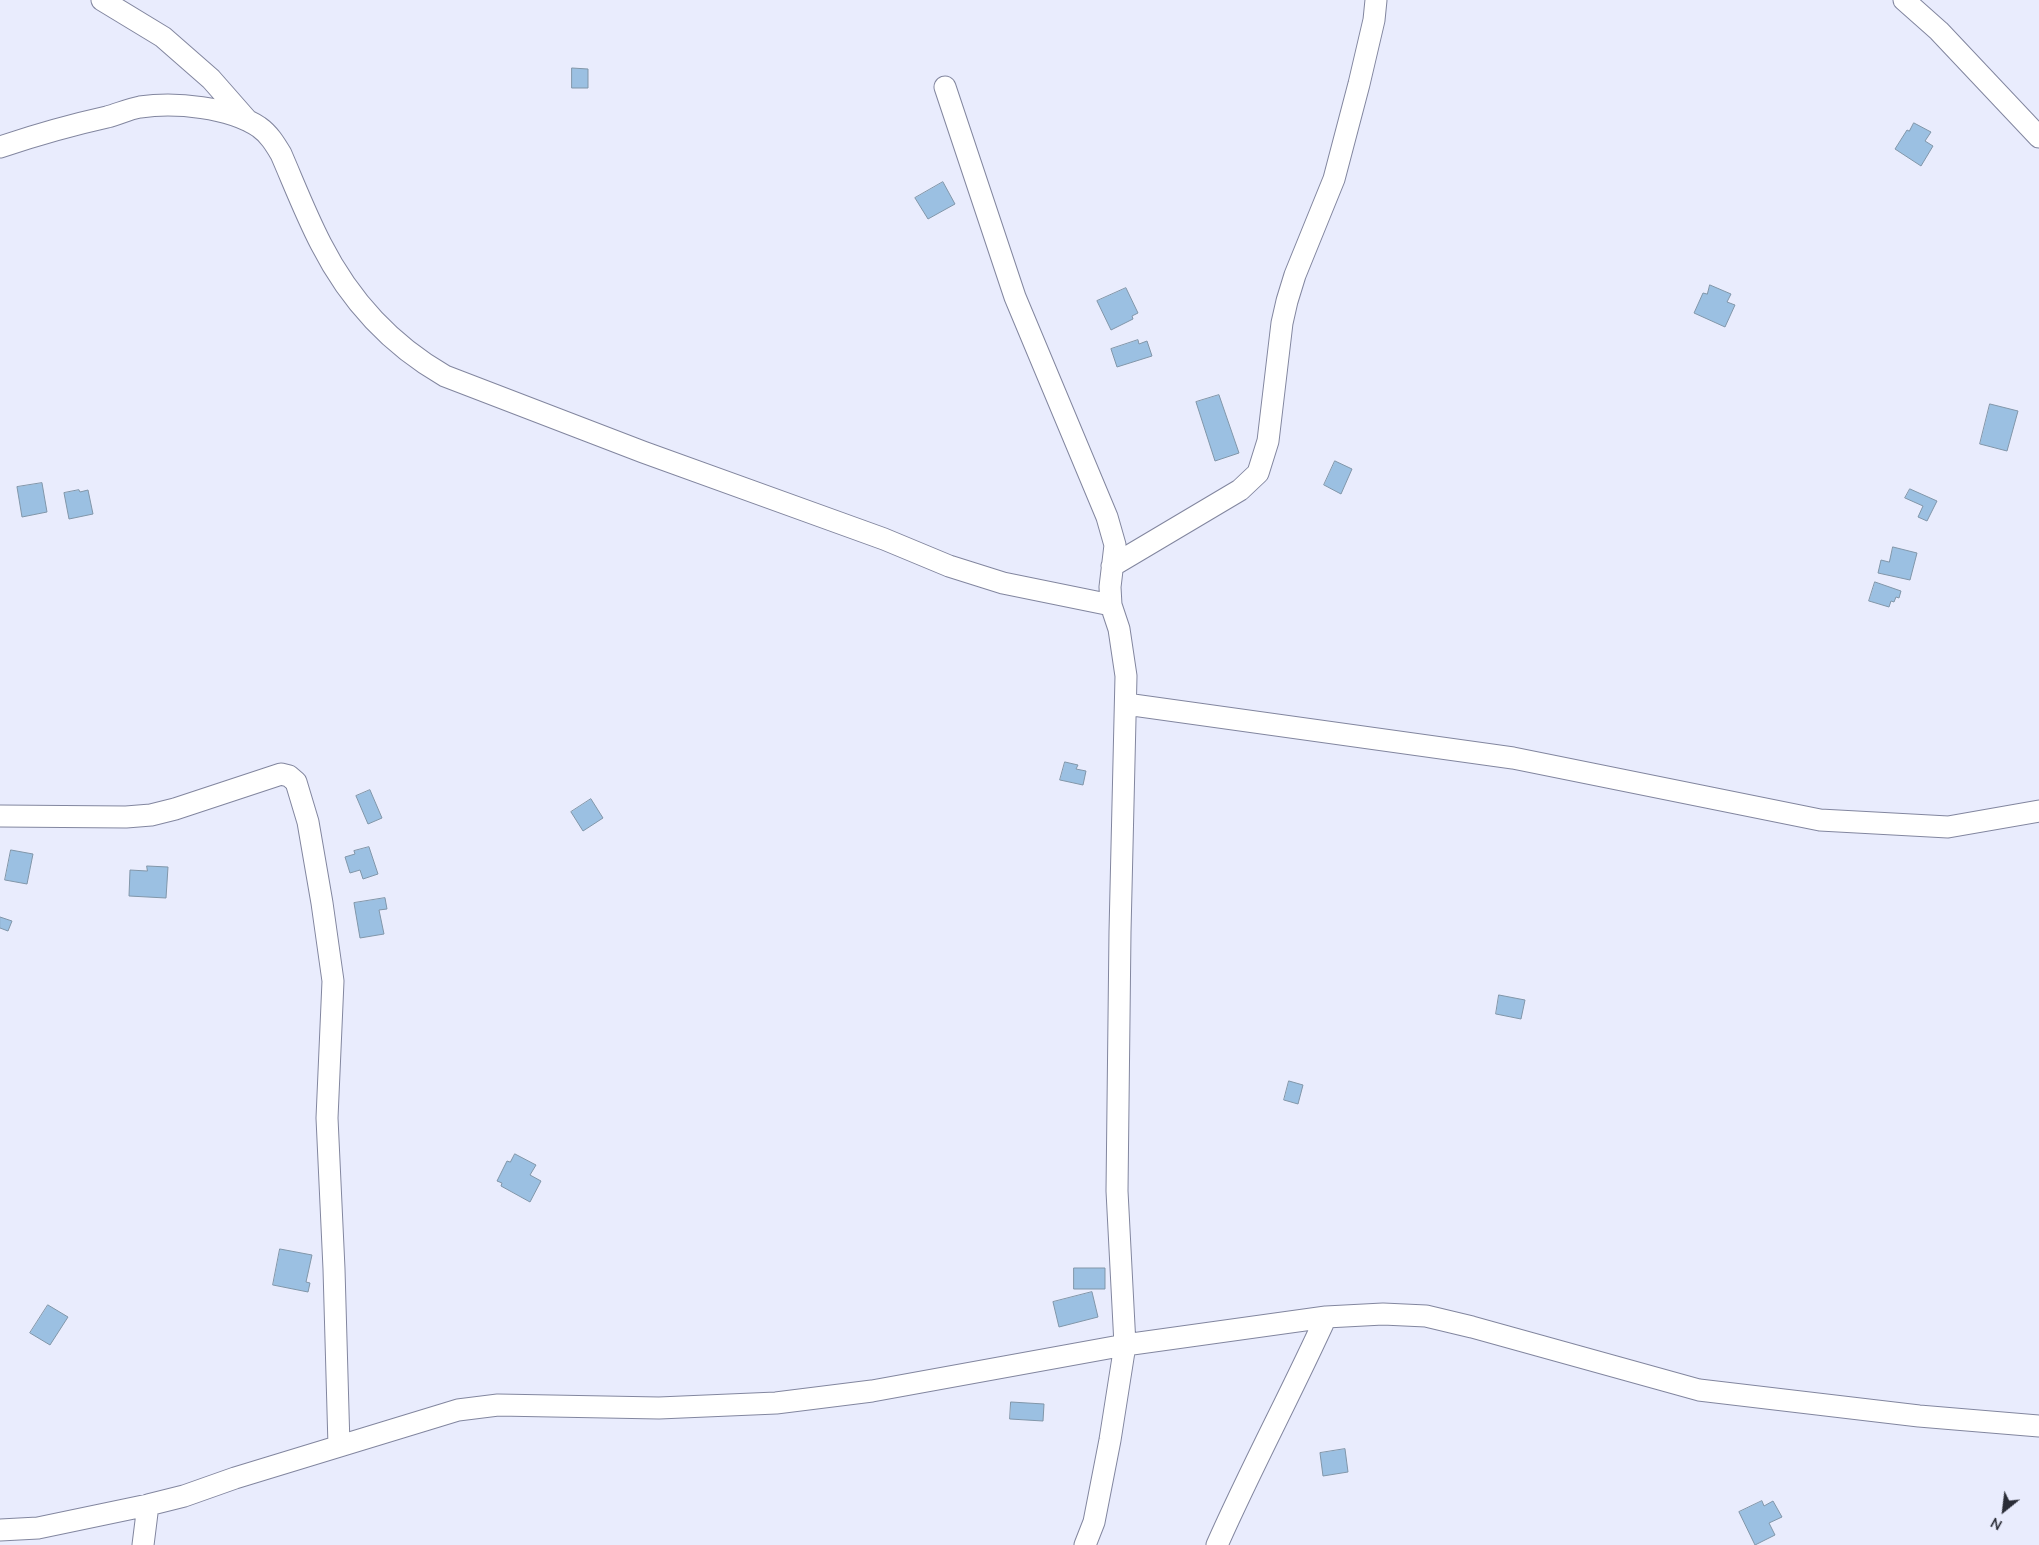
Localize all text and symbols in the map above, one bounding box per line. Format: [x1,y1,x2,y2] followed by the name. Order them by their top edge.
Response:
[1979,1485,2029,1535] north arrow
[1987,1513,2006,1534] text: N

